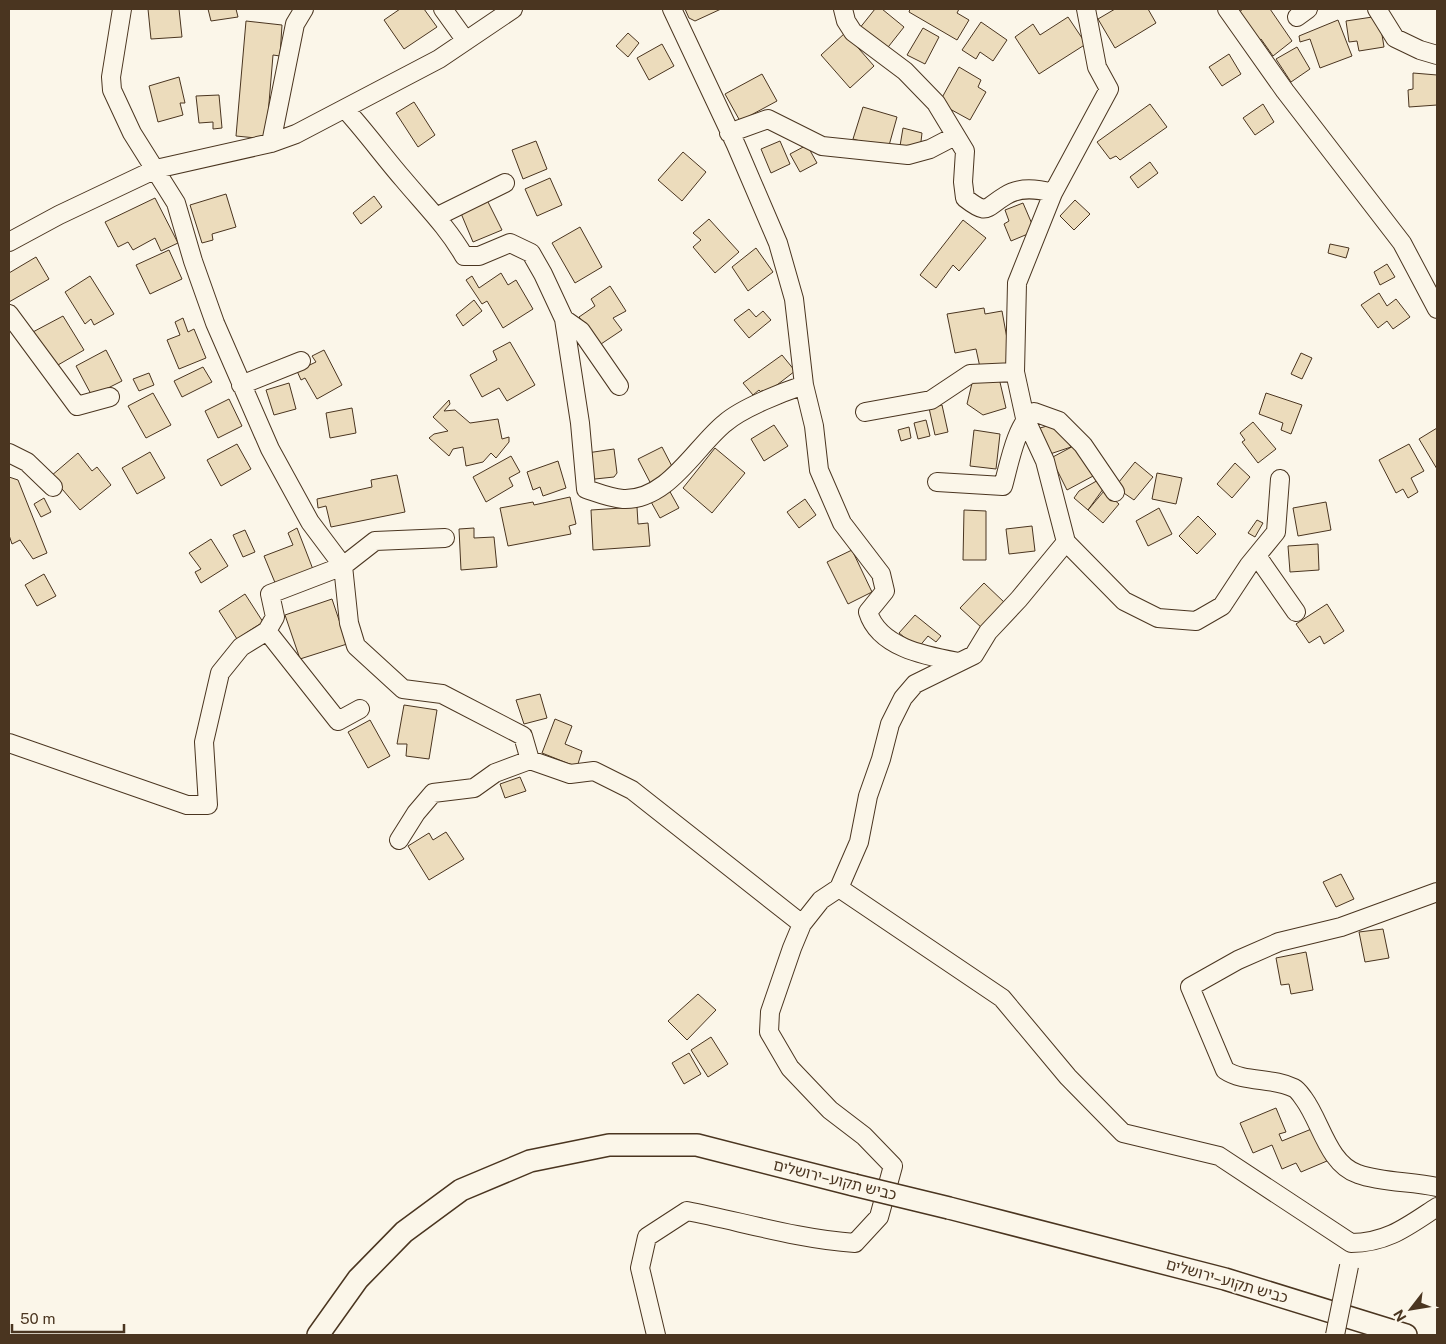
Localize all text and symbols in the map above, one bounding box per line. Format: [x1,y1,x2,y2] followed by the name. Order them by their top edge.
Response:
[772,1156,899,1203] street label: כביש תקוע–ירושלים
[1164,1255,1290,1306] street label: כביש תקוע–ירושלים
[1386,1284,1436,1334] north arrow
[12,1302,125,1334] scale bar
[1390,1307,1410,1325] text: N
[20,1310,55,1327] text: 50 m

